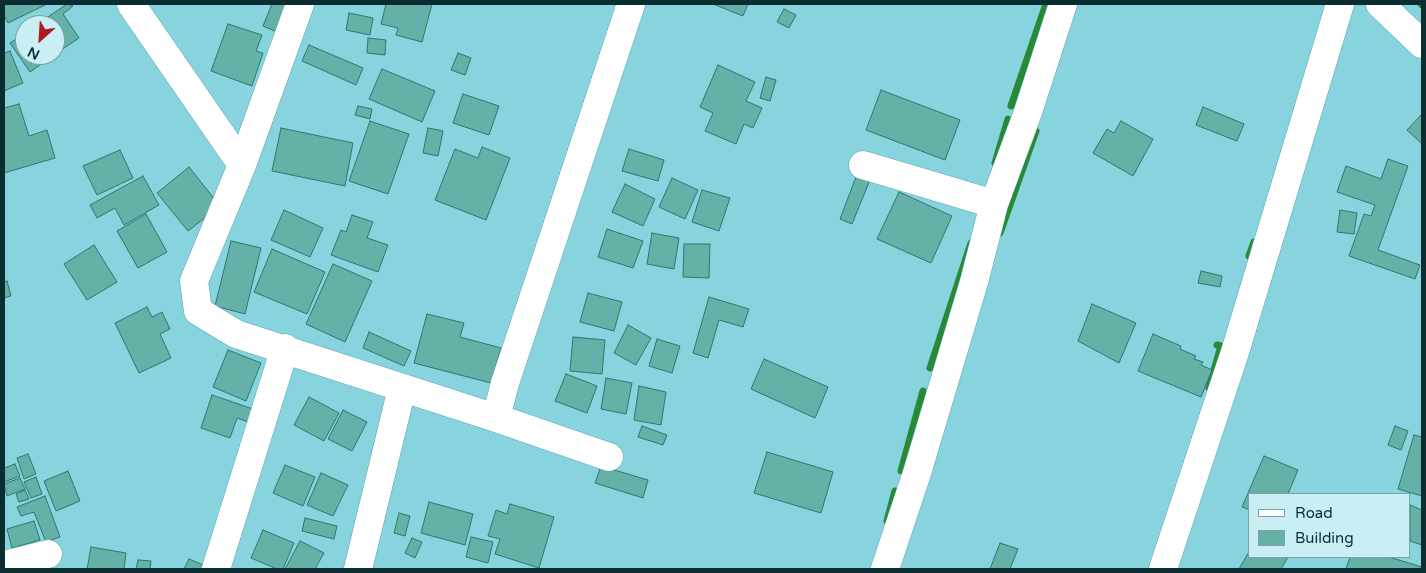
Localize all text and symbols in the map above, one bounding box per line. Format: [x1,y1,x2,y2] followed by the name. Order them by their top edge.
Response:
[15,15,65,65] north arrow
[25,43,42,63] text: N
[1248,493,1411,558] legend
[1295,504,1333,522] text: Road
[1295,529,1354,547] text: Building

